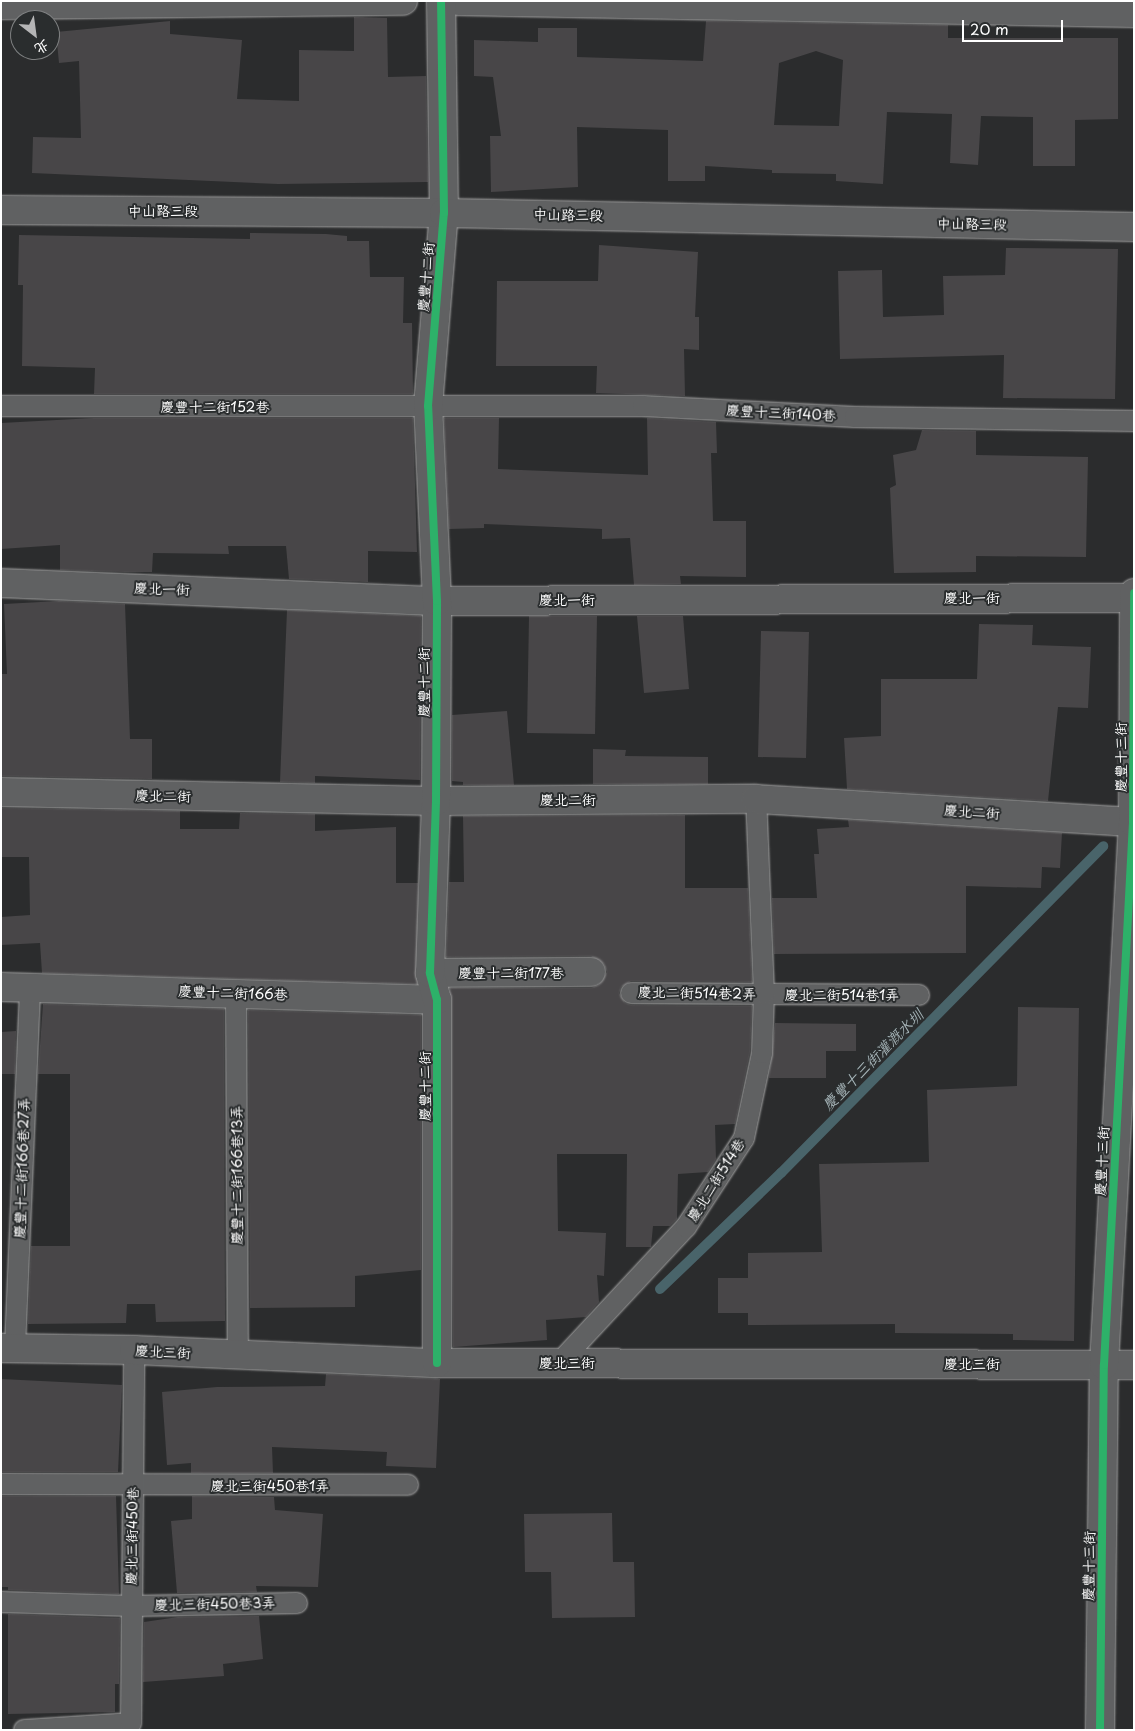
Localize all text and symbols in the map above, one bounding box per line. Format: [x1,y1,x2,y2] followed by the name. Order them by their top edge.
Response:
[10,10,60,60] north arrow
[965,10,1066,42] scale bar
[970,17,1009,40] text: 20 m
[31,35,54,60] text: 北
[128,203,198,219] street label: 中山路三段
[533,206,603,224] street label: 中山路三段
[937,215,1007,233] street label: 中山路三段
[415,241,437,313] street label: 慶豐十二街
[161,399,269,415] street label: 慶豐十二街152巷
[726,402,836,424] street label: 慶豐十三街140巷
[134,580,190,598] street label: 慶北一街
[944,590,1000,606] street label: 慶北一街
[539,592,595,608] street label: 慶北一街
[416,647,432,717] street label: 慶豐十二街
[1113,722,1129,792] street label: 慶豐十三街
[135,787,191,805] street label: 慶北二街
[540,792,596,808] street label: 慶北二街
[943,802,1001,822] street label: 慶北二街
[458,965,564,981] street label: 慶豐十二街177巷
[178,983,288,1003] street label: 慶豐十二街166巷
[638,984,756,1002] street label: 慶北二街514巷2弄
[785,987,899,1003] street label: 慶北二街514巷1弄
[818,1005,926,1113] water label: 慶豐十三街灌溉水圳
[417,1051,433,1121] street label: 慶豐十二街
[11,1097,33,1239] street label: 慶豐十二街166巷27弄
[229,1105,245,1245] street label: 慶豐十二街166巷13弄
[1092,1126,1112,1196] street label: 慶豐十三街
[684,1136,748,1224] street label: 慶北二街514巷
[135,1342,191,1362] street label: 慶北三街
[539,1355,595,1371] street label: 慶北三街
[944,1356,1000,1372] street label: 慶北三街
[211,1478,329,1494] street label: 慶北三街450巷1弄
[123,1487,141,1585] street label: 慶北三街450巷
[1080,1531,1098,1601] street label: 慶豐十三街
[154,1595,276,1613] street label: 慶北三街450巷3弄

